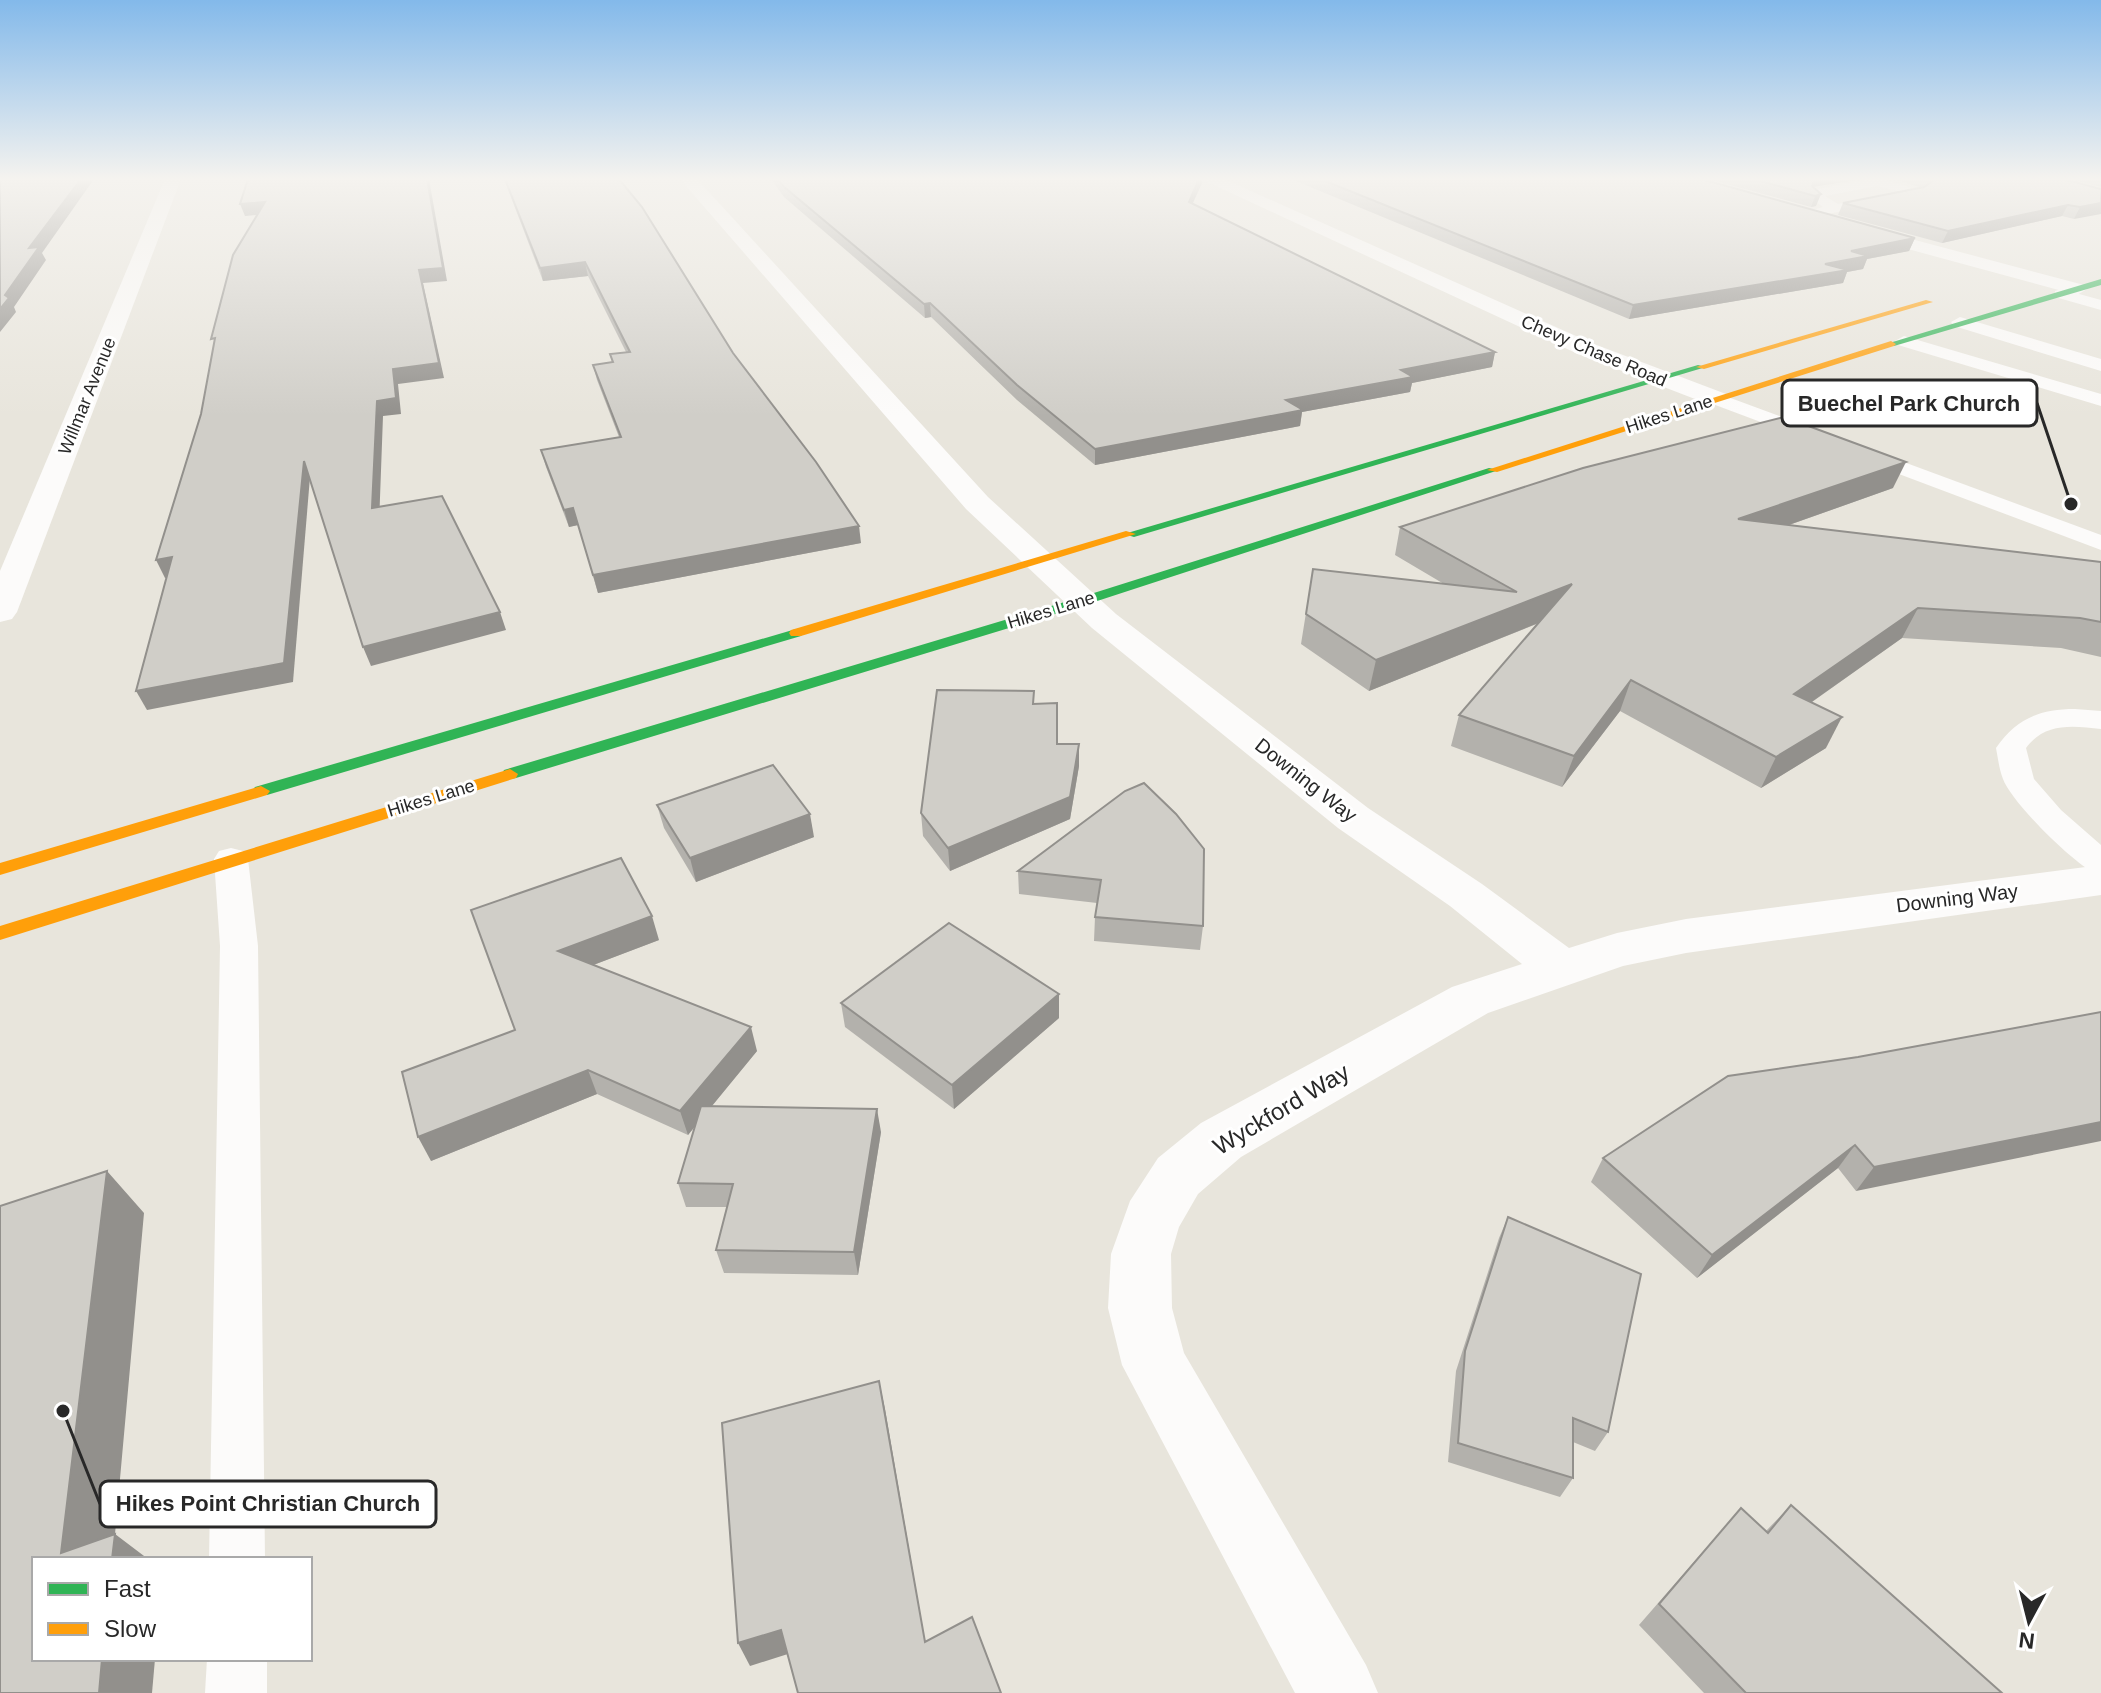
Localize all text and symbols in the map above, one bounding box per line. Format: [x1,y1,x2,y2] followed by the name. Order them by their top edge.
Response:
[1518,311,1670,391] street label: Chevy Chase Road
[54,334,120,458] street label: Willmar Avenue
[1782,380,2037,426] callout: Buechel Park Church
[1623,391,1715,437] street label: Hikes Lane
[1798,391,2020,416] text: Buechel Park Church
[1005,587,1097,633] street label: Hikes Lane
[1251,734,1361,826] street label: Downing Way
[385,775,477,821] street label: Hikes Lane
[1895,880,2019,916] street label: Downing Way
[1208,1058,1354,1160] street label: Wyckford Way
[100,1481,436,1527] callout: Hikes Point Christian Church
[116,1491,420,1516] text: Hikes Point Christian Church
[32,1557,312,1661] legend
[104,1575,151,1602] text: Fast
[1989,1581,2069,1661] north arrow
[104,1615,157,1642] text: Slow
[2017,1627,2036,1654] text: N

